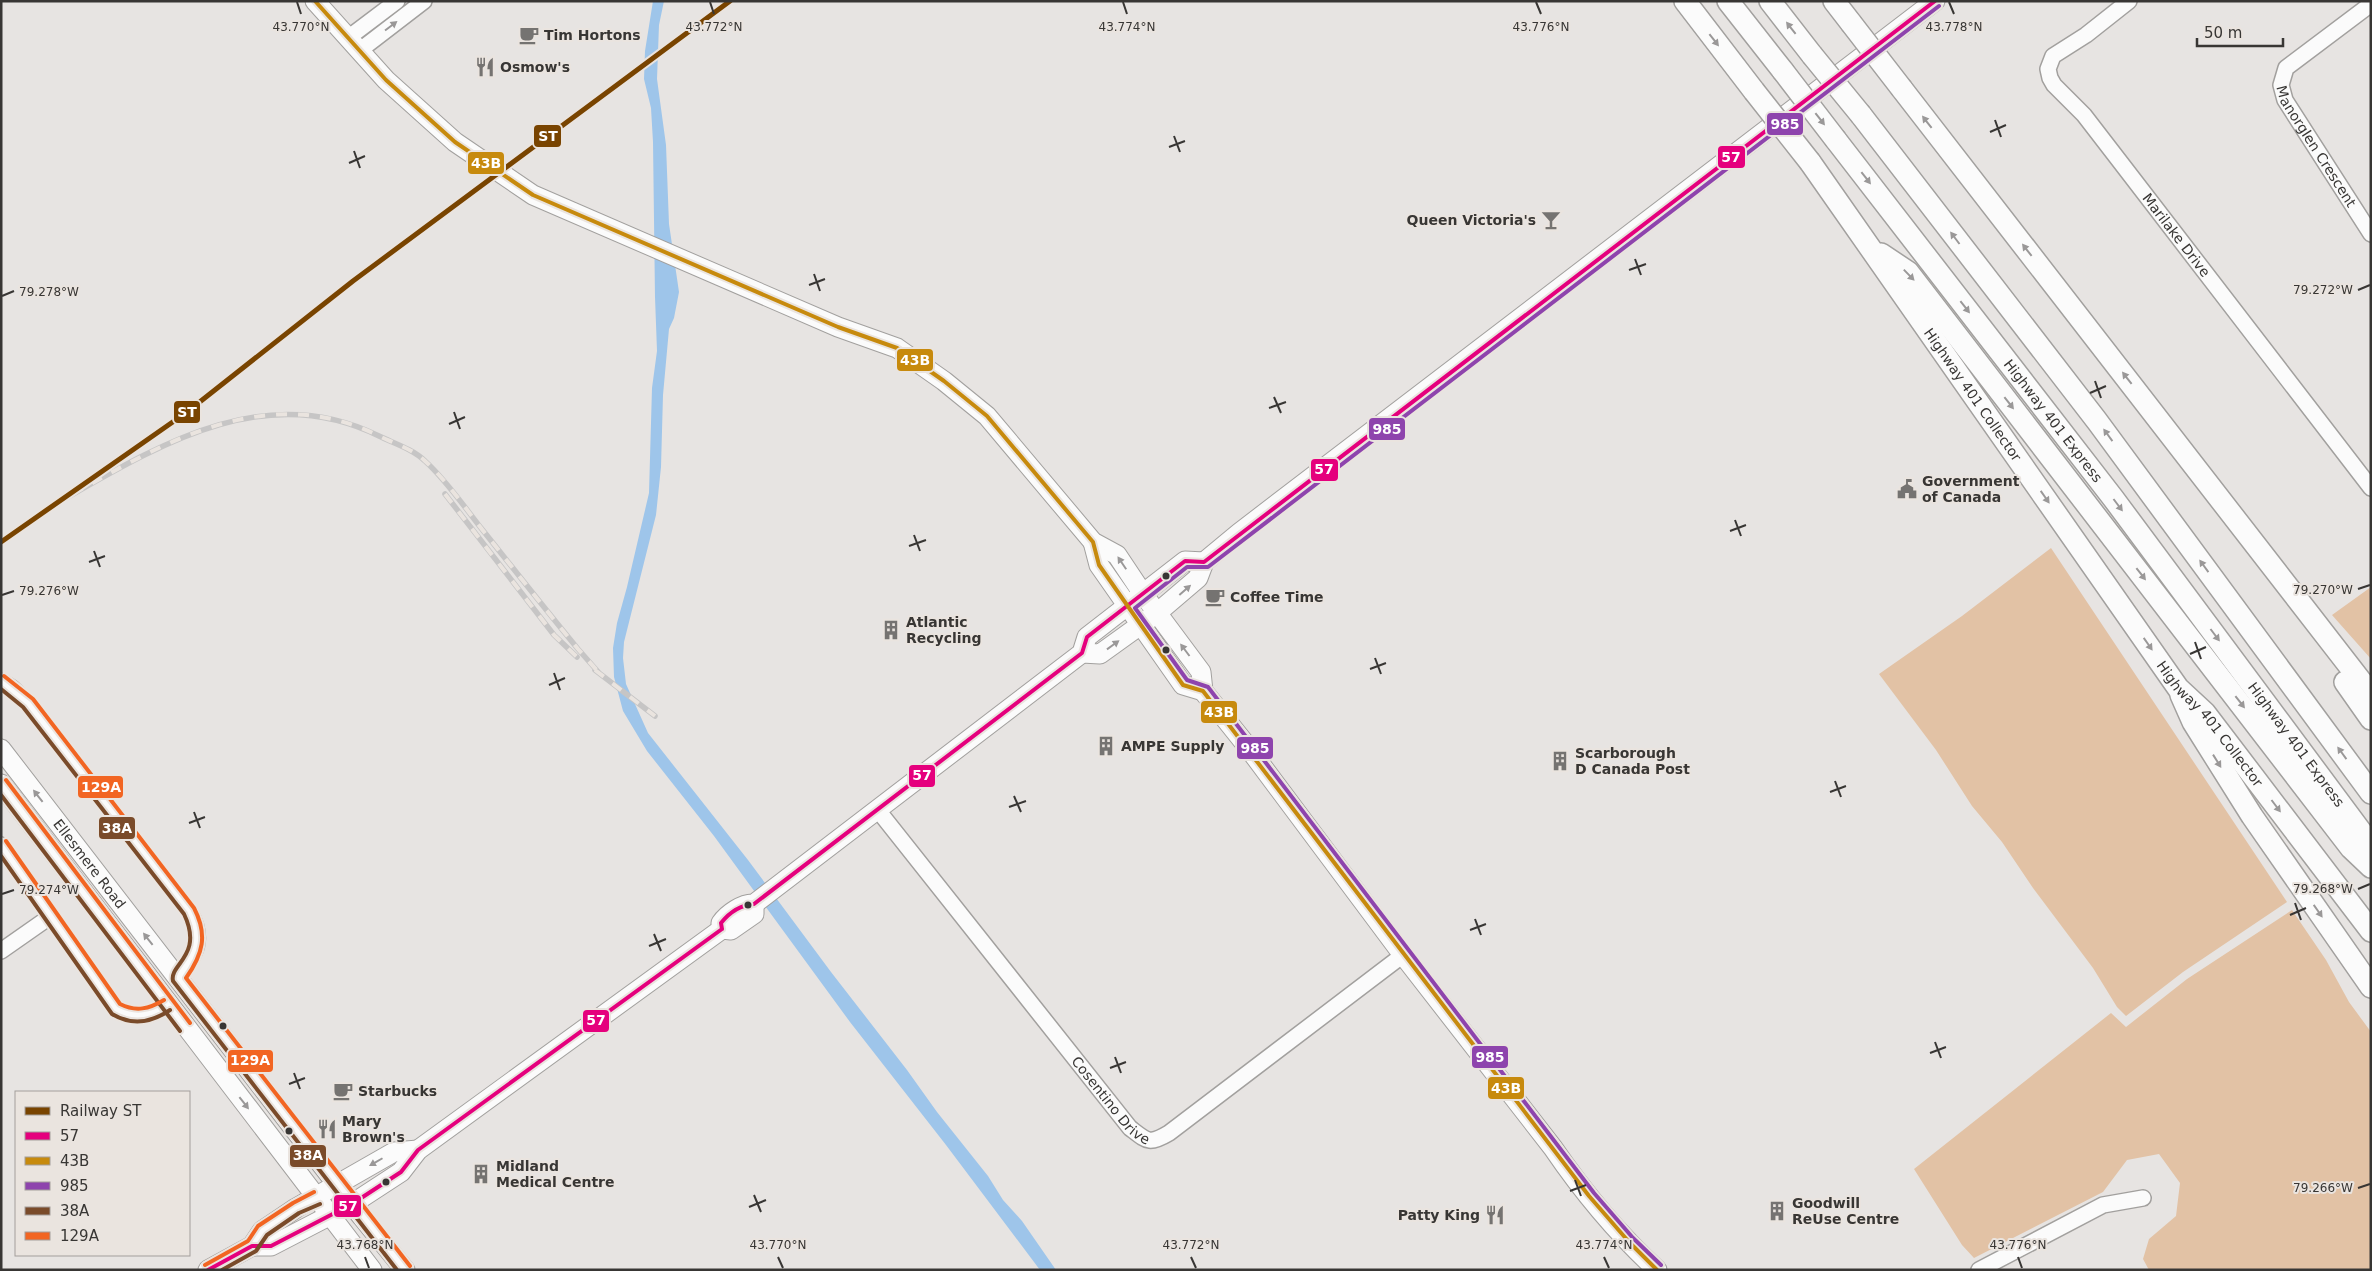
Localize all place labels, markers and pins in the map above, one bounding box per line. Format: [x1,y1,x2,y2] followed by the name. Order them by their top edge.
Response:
[518,24,540,46] cafe icon: Tim Hortons
[544,27,641,43] place label: Tim Hortons
[474,56,496,78] restaurant icon: Osmow's
[500,59,570,75] place label: Osmow's
[1540,209,1562,231] bar icon: Queen Victoria's
[1407,212,1536,228] place label: Queen Victoria's
[1922,473,2020,505] place label: Government of Canada
[1896,478,1918,500] public building icon: Government of Canada
[1161,571,1171,581] unlabelled marker
[1204,586,1226,608] cafe icon: Coffee Time
[1230,589,1324,605] place label: Coffee Time
[906,614,982,646] place label: Atlantic Recycling
[880,619,902,641] building icon: Atlantic Recycling
[1161,645,1171,655] unlabelled marker
[1095,735,1117,757] building icon: AMPE Supply
[1121,738,1224,754] place label: AMPE Supply
[1575,745,1690,777] place label: Scarborough D Canada Post
[1549,750,1571,772] building icon: Scarborough D Canada Post
[743,900,753,910] unlabelled marker
[218,1021,228,1031] unlabelled marker
[332,1080,354,1102] cafe icon: Starbucks
[358,1083,437,1099] place label: Starbucks
[342,1113,405,1145] place label: Mary Brown's
[316,1118,338,1140] restaurant icon: Mary Brown's
[284,1126,294,1136] unlabelled marker
[496,1158,615,1190] place label: Midland Medical Centre
[470,1163,492,1185] building icon: Midland Medical Centre
[381,1177,391,1187] unlabelled marker
[1792,1195,1899,1227] place label: Goodwill ReUse Centre
[1766,1200,1788,1222] building icon: Goodwill ReUse Centre
[1484,1204,1506,1226] restaurant icon: Patty King
[1398,1207,1480,1223] place label: Patty King

